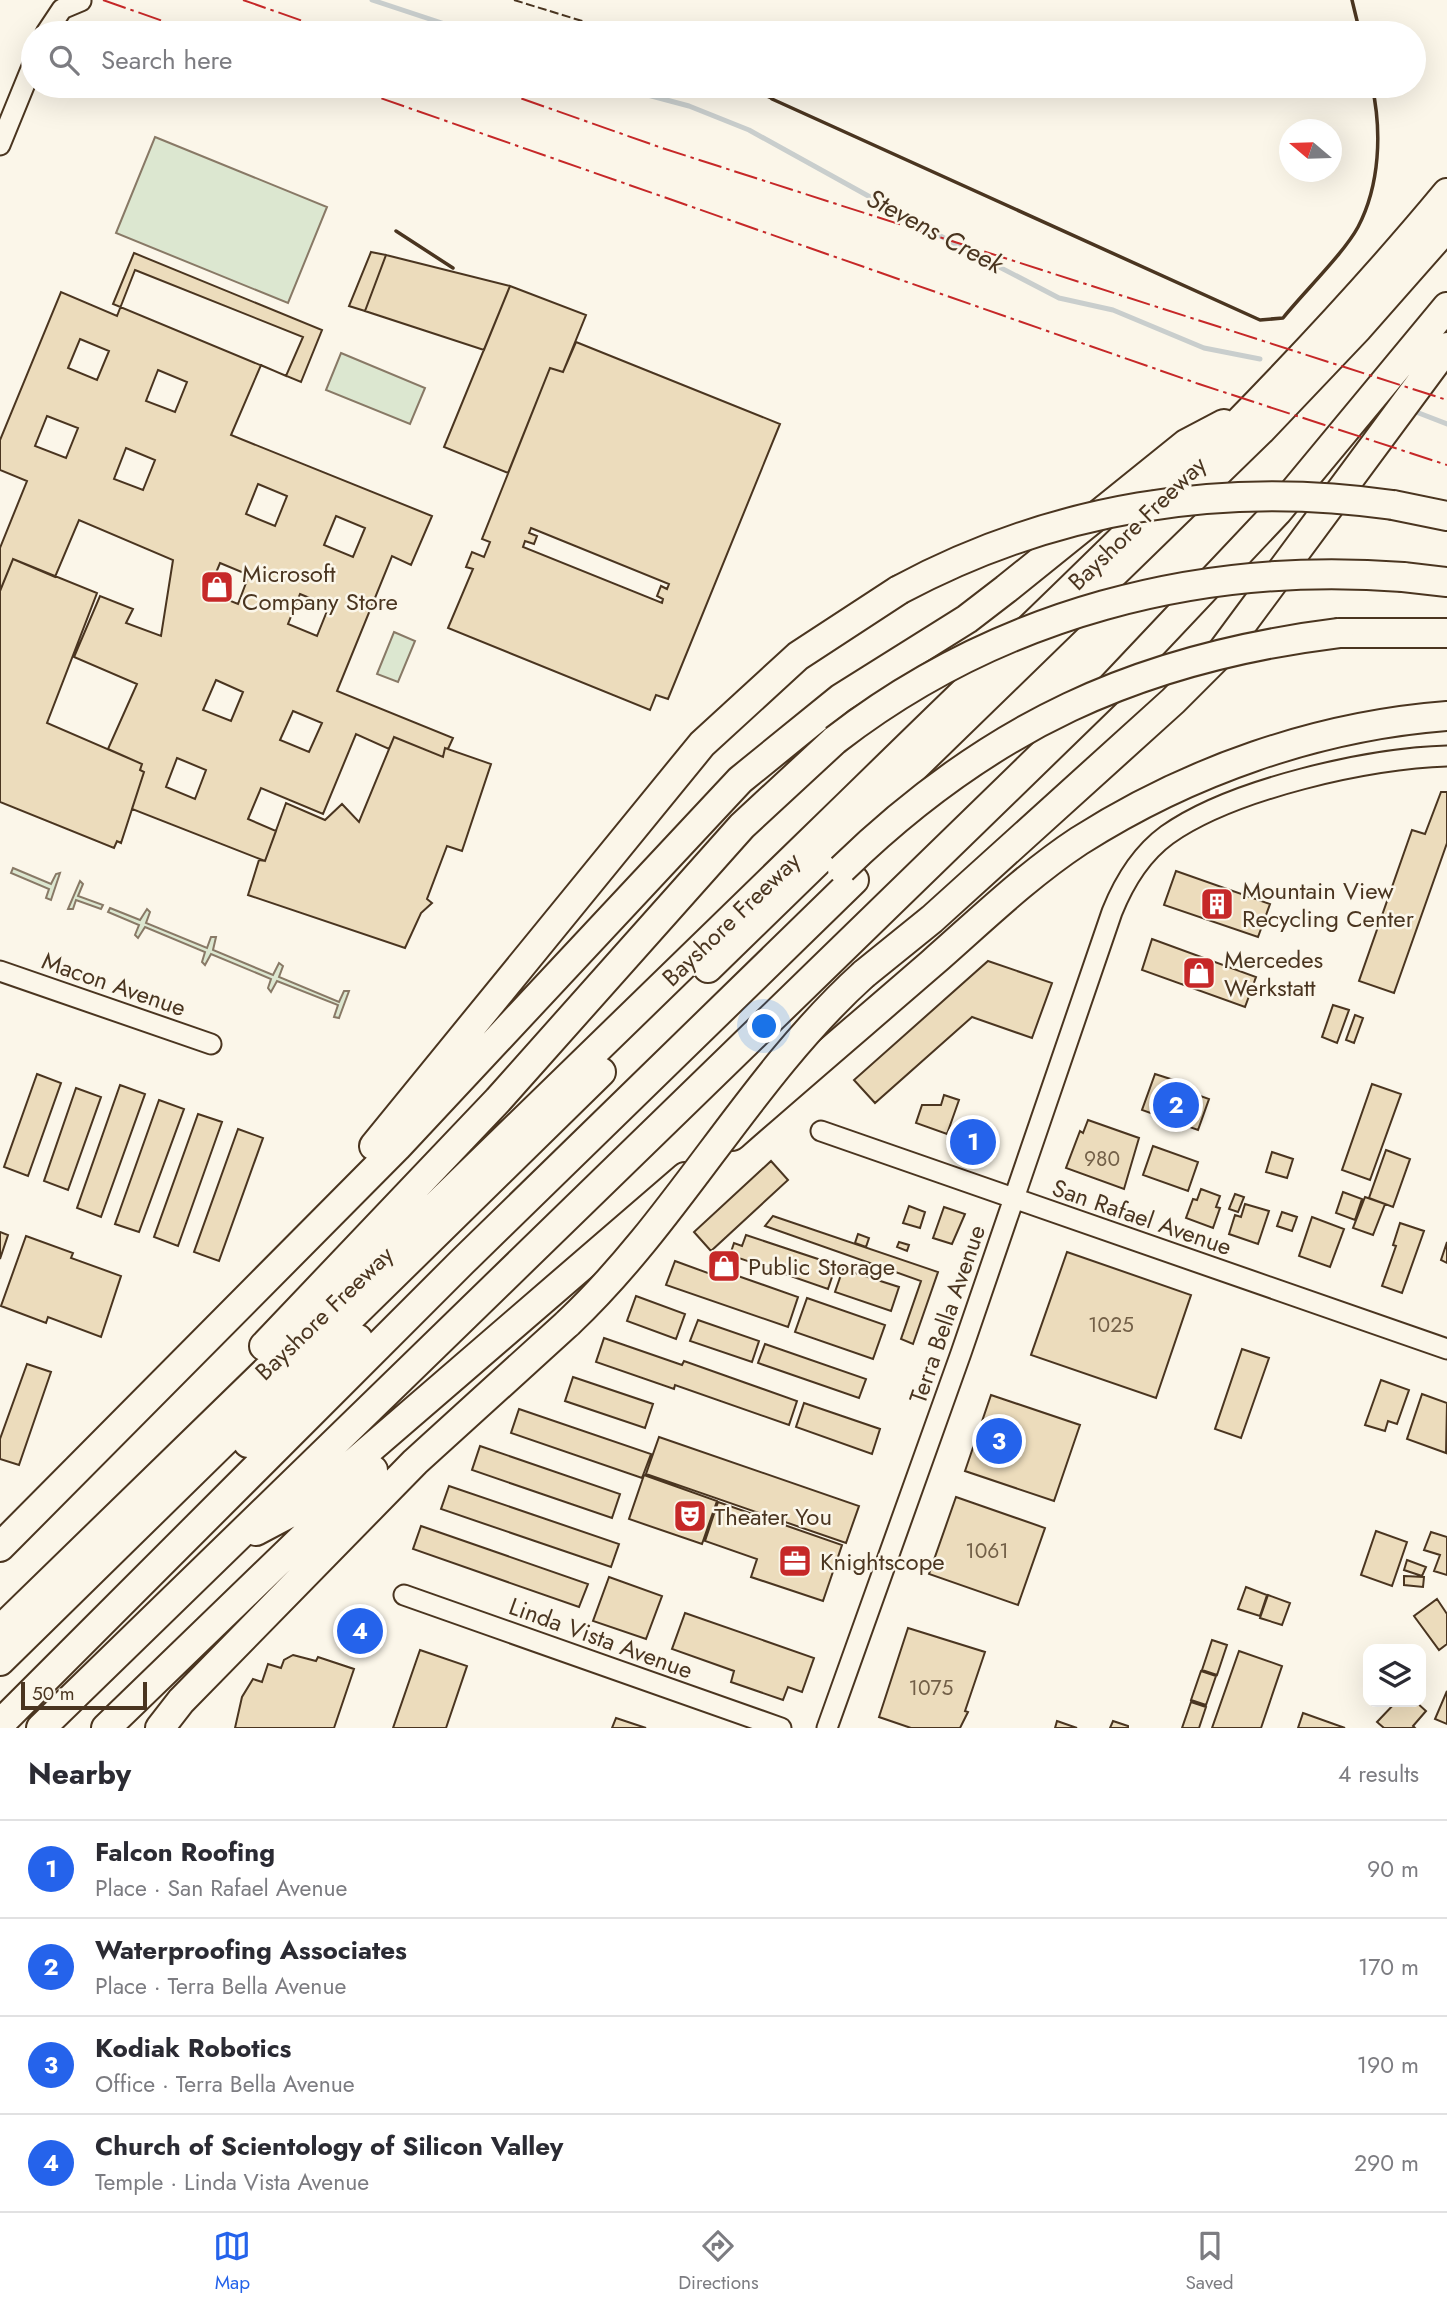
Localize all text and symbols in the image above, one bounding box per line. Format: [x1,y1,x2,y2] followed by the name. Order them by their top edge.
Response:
[21,21,1426,98] search box
[45,41,83,79] icon: search
[101,41,233,79] text: Search here
[1279,119,1342,182] north arrow
[860,179,1012,284] water label: Stevens Creek
[1060,448,1214,598] street label: Bayshore Freeway
[242,556,398,619] place label: Microsoft Company Store
[198,568,236,606] shop icon: Microsoft Company Store
[654,844,808,994] street label: Bayshore Freeway
[1242,873,1415,936] place label: Mountain View Recycling Center
[1198,885,1236,923] building icon: Mountain View Recycling Center
[1224,942,1323,1005] place label: Mercedes Werkstatt
[37,943,191,1025] street label: Macon Avenue
[1180,954,1218,992] shop icon: Mercedes Werkstatt
[747,1009,781,1043] your location
[1153,1079,1199,1131] pin: 2
[950,1116,996,1168] pin: 1
[1084,1144,1120,1174] house number: 980
[1048,1170,1236,1264] street label: San Rafael Avenue
[900,1220,994,1408] street label: Terra Bella Avenue
[247,1238,401,1388] street label: Bayshore Freeway
[705,1247,743,1285] shop icon: Public Storage
[748,1249,895,1284] place label: Public Storage
[1088,1310,1134,1340] house number: 1025
[976,1415,1022,1467] pin: 3
[671,1497,709,1535] theatre icon: Theater You
[714,1499,832,1534] place label: Theater You
[965,1536,1009,1566] house number: 1061
[776,1542,814,1580] office icon: Knightscope
[820,1544,945,1579] place label: Knightscope
[504,1589,698,1687] street label: Linda Vista Avenue
[337,1605,383,1657] pin: 4
[1363,1644,1426,1707] map controls
[1363,1644,1426,1707] button: layers
[909,1673,953,1703] house number: 1075
[21,1679,147,1711] scale bar
[32,1680,75,1707] text: 50 m
[28,1752,131,1795] text: Nearby
[1338,1757,1419,1791] text: 4 results
[95,1833,275,1871] text: Falcon Roofing
[45,1852,57,1886] text: 1
[1367,1852,1419,1886] text: 90 m
[95,1871,347,1905] text: Place · San Rafael Avenue
[95,1931,407,1969] text: Waterproofing Associates
[43,1950,59,1984] text: 2
[1358,1950,1419,1984] text: 170 m
[95,1969,346,2003] text: Place · Terra Bella Avenue
[95,2029,291,2067] text: Kodiak Robotics
[44,2048,58,2082] text: 3
[1357,2048,1419,2082] text: 190 m
[95,2067,355,2101] text: Office · Terra Bella Avenue
[95,2127,563,2165] text: Church of Scientology of Silicon Valley
[43,2146,59,2180] text: 4
[1354,2146,1419,2180] text: 290 m
[95,2165,369,2199] text: Temple · Linda Vista Avenue
[213,2227,251,2296] tab: Map
[678,2227,759,2296] tab: Directions
[1185,2227,1234,2296] tab: Saved

